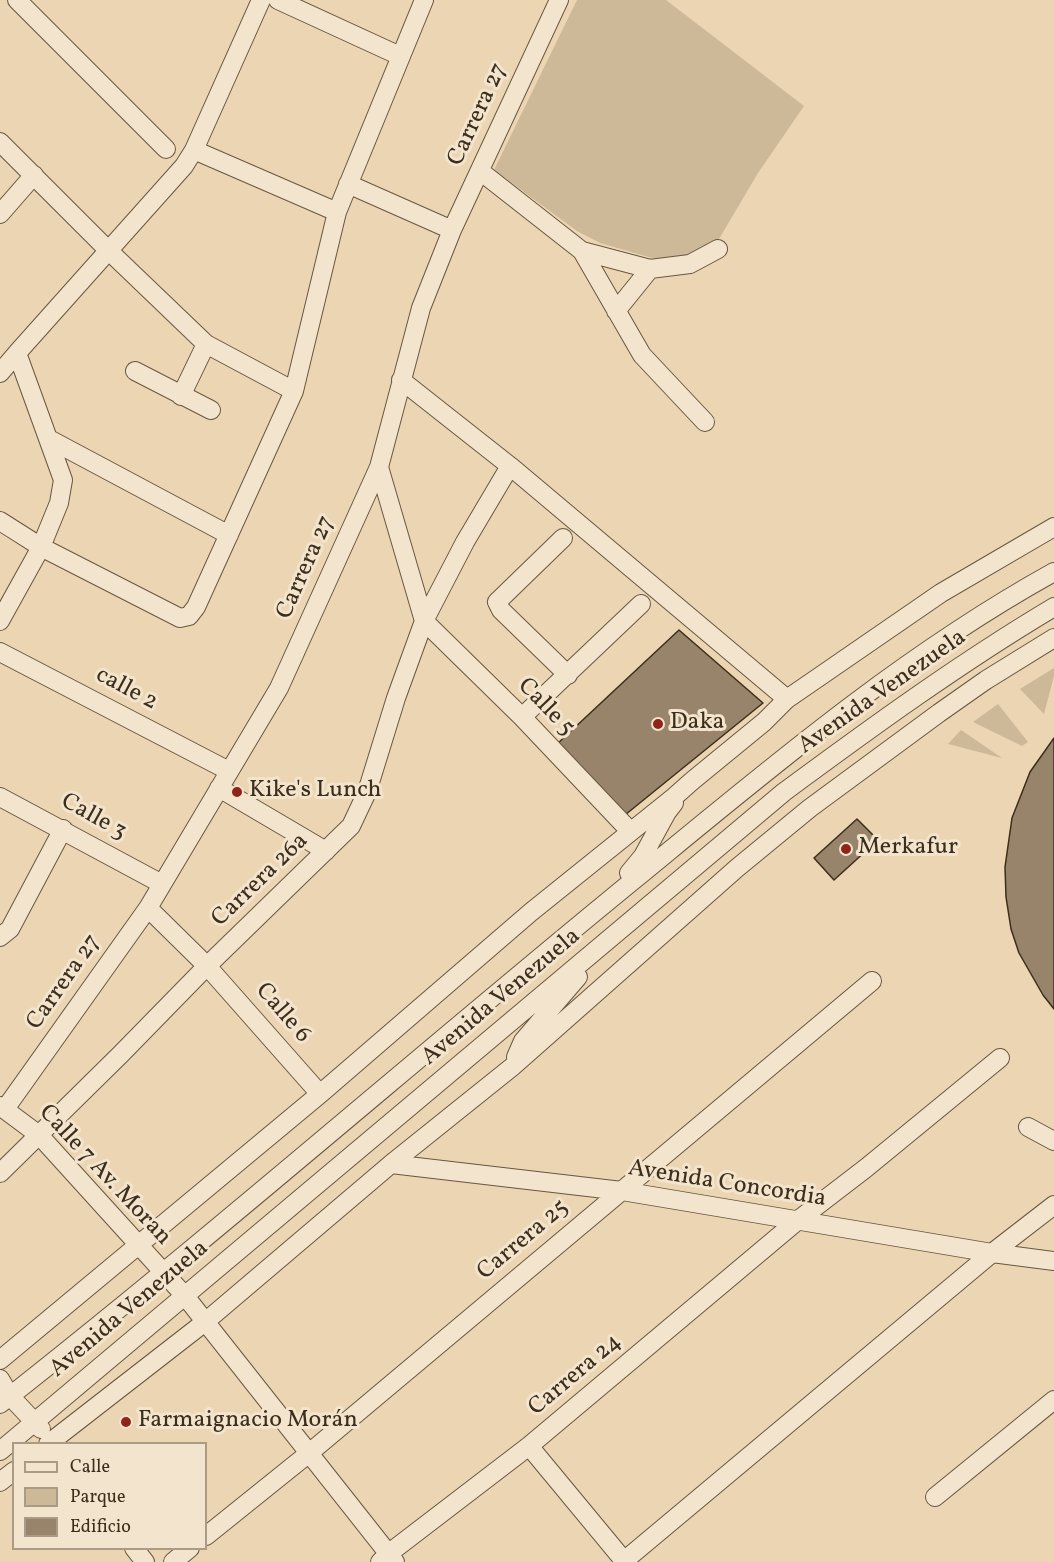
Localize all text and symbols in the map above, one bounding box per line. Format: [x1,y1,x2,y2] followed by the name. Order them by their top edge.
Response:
[443,59,515,171] street label: Carrera 27
[272,512,342,624] street label: Carrera 27
[793,624,973,762] street label: Avenida Venezuela
[90,662,162,718] street label: calle 2
[510,673,580,743] street label: Calle 5
[670,710,725,738] place label: Daka
[651,717,665,731] marker: Daka
[249,778,382,806] place label: Kike's Lunch
[230,785,244,799] marker: Kike's Lunch
[55,788,131,848] street label: Calle 3
[207,828,315,934] street label: Carrera 26a
[858,835,958,863] place label: Merkafur
[839,842,853,856] marker: Merkafur
[417,923,587,1073] street label: Avenida Venezuela
[22,930,108,1036] street label: Carrera 27
[248,978,316,1050] street label: Calle 6
[31,1100,177,1252] street label: Calle 7 Av. Moran
[626,1155,828,1215] street label: Avenida Concordia
[472,1195,576,1287] street label: Carrera 25
[45,1235,215,1385] street label: Avenida Venezuela
[524,1329,628,1423] street label: Carrera 24
[138,1408,358,1436] place label: Farmaignacio Morán
[119,1415,133,1429] marker: Farmaignacio Morán
[12,1442,207,1550] legend
[70,1455,110,1480] text: Calle
[70,1485,125,1510] text: Parque
[70,1515,131,1540] text: Edificio

